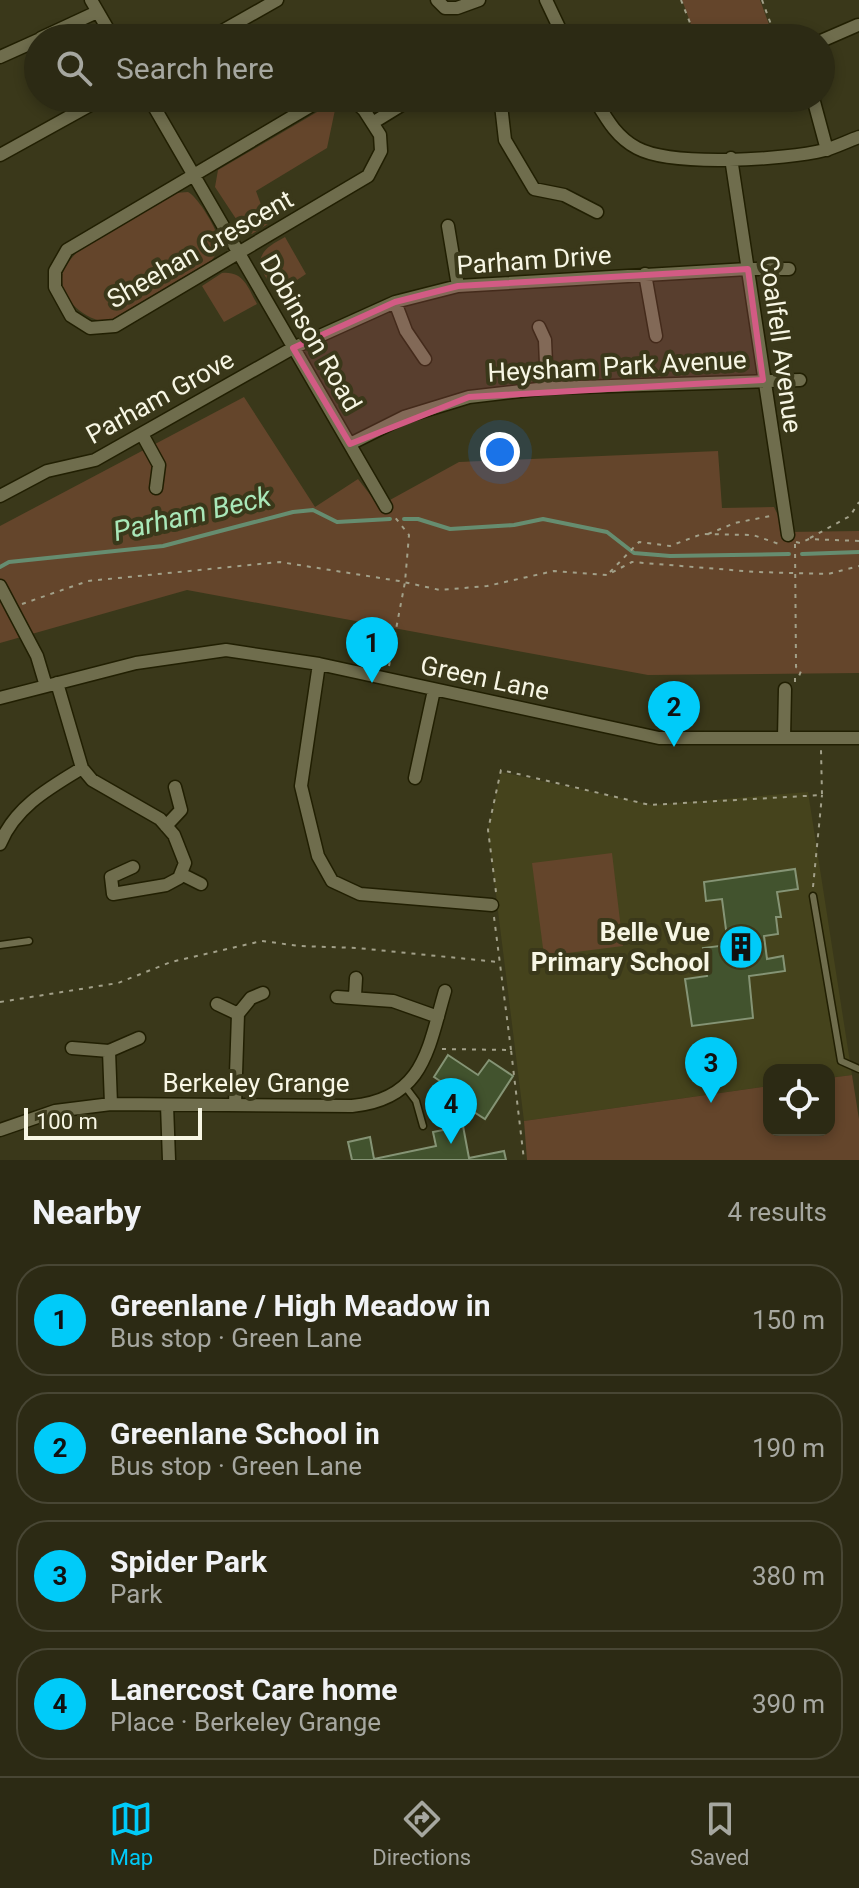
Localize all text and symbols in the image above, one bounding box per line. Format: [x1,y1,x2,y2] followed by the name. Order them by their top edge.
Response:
[24,24,835,112] search box
[52,46,96,90] icon: search
[116,51,274,86] text: Search here
[102,184,298,314] street label: Sheehan Crescent
[455,240,613,280] street label: Parham Drive
[254,249,368,417] street label: Dobinson Road
[754,253,808,435] street label: Coalfell Avenue
[81,344,239,450] street label: Parham Grove
[487,344,747,388] street label: Heysham Park Avenue
[480,432,520,472] your location
[110,480,275,548] water label: Parham Beck
[346,617,398,683] pin: 1
[418,650,552,706] street label: Green Lane
[648,681,700,747] pin: 2
[531,917,710,977] place label: Belle Vue Primary School
[717,923,765,971] building icon: Belle Vue Primary School
[685,1037,737,1103] pin: 3
[763,1064,835,1136] map controls
[763,1064,835,1136] button: locate
[162,1068,350,1098] street label: Berkeley Grange
[425,1078,477,1144] pin: 4
[24,1104,202,1140] scale bar
[36,1109,98,1134] text: 100 m
[32,1192,141,1232] text: Nearby
[728,1197,827,1227] text: 4 results
[110,1288,491,1323] text: Greenlane / High Meadow in
[53,1305,67,1335] text: 1
[752,1305,825,1335] text: 150 m
[110,1323,362,1353] text: Bus stop · Green Lane
[110,1416,380,1451] text: Greenlane School in
[53,1433,67,1463] text: 2
[752,1433,825,1463] text: 190 m
[110,1451,362,1481] text: Bus stop · Green Lane
[110,1544,267,1579] text: Spider Park
[53,1561,67,1591] text: 3
[752,1561,825,1591] text: 380 m
[110,1579,162,1609] text: Park
[110,1672,398,1707] text: Lanercost Care home
[53,1689,67,1719] text: 4
[752,1689,825,1719] text: 390 m
[110,1707,381,1737] text: Place · Berkeley Grange
[109,1797,153,1870] tab: Map
[372,1797,471,1870] tab: Directions
[690,1797,750,1870] tab: Saved

